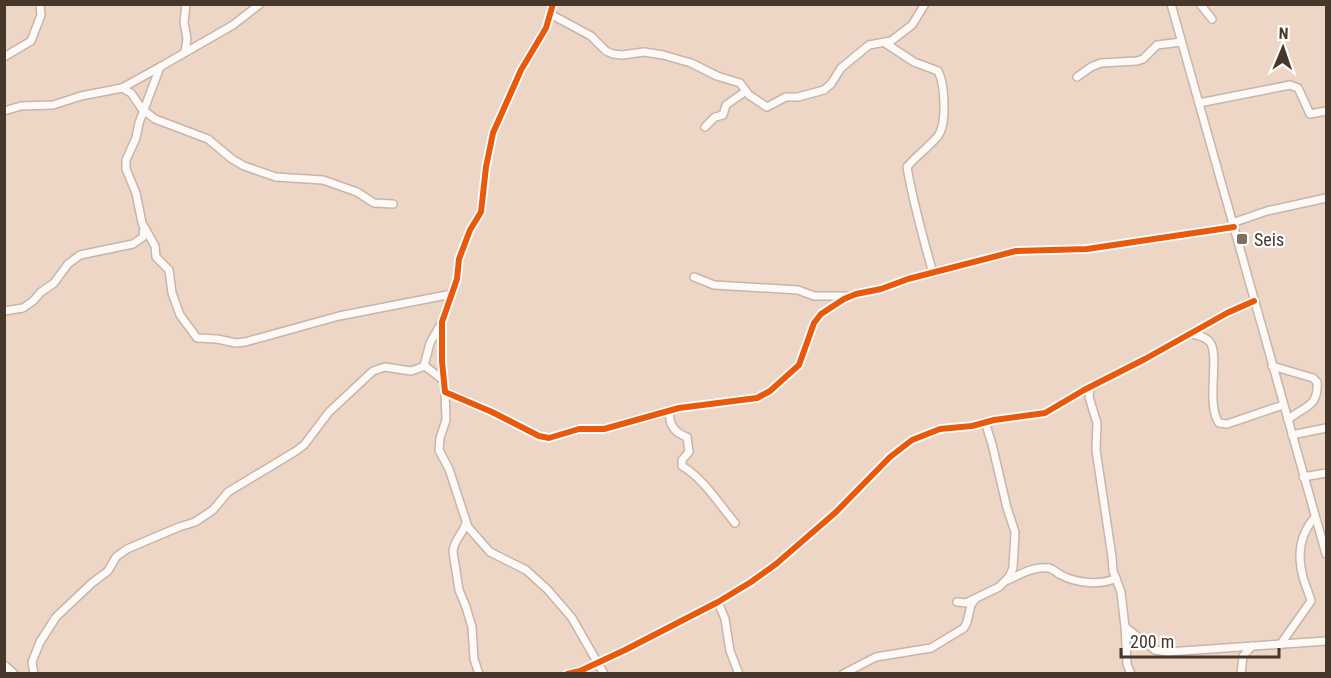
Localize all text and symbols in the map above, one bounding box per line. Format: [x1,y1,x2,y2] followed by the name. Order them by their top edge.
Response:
[1253,18,1313,78] north arrow
[1278,24,1289,43] text: N
[1254,229,1284,250] place label: Seis
[1235,232,1249,246] marker: Seis
[1121,621,1278,659] scale bar
[1130,631,1174,652] text: 200 m

